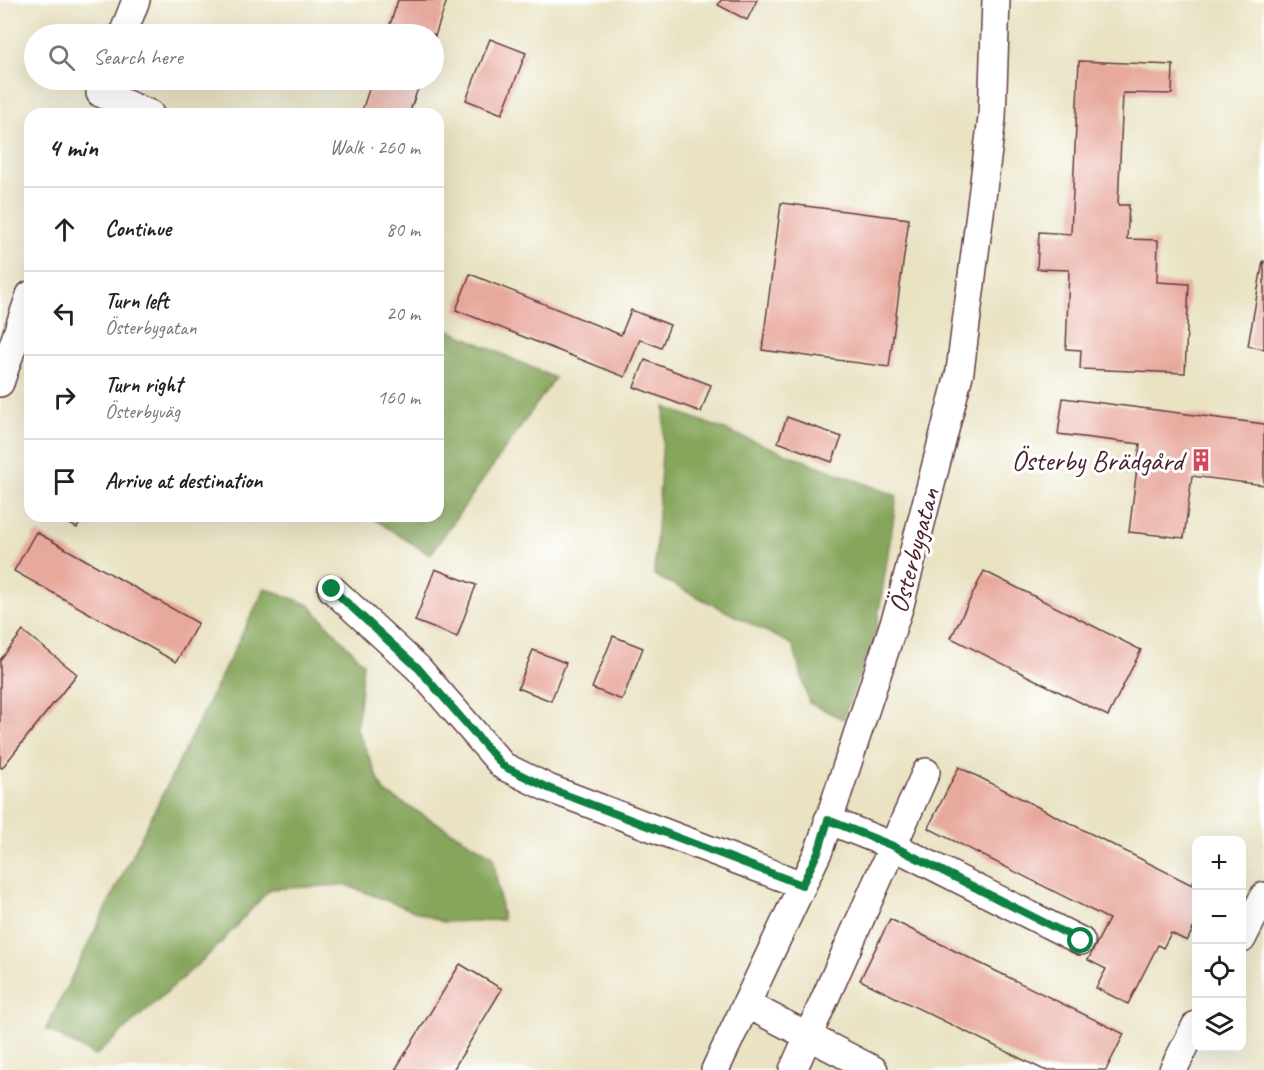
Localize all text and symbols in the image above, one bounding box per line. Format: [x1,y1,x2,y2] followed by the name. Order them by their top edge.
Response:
[24,24,444,90] search box
[45,41,78,74] icon: search
[93,43,183,71] text: Search here
[48,131,98,164] text: 4 min
[330,135,420,160] text: Walk · 260 m
[48,213,81,246] icon: ahead
[105,215,171,243] text: Continue
[386,217,420,242] text: 80 m
[105,287,169,315] text: Turn left
[48,297,81,330] icon: left
[386,301,420,326] text: 20 m
[105,315,197,340] text: Österbygatan
[105,371,182,399] text: Turn right
[48,381,81,414] icon: right
[377,385,420,410] text: 160 m
[105,399,180,424] text: Österbyväg
[1011,443,1187,478] place label: Österby Brädgård
[1188,447,1214,473] building icon: Österby Brädgård
[48,465,81,498] icon: arrive
[105,467,262,495] text: Arrive at destination
[880,483,947,617] street label: Österbygatan
[318,575,344,601] route end
[1192,836,1246,1052] map controls
[1192,836,1246,890] button: +
[1192,890,1246,944] button: −
[1067,927,1093,953] route start
[1192,944,1246,998] button: locate
[1192,998,1246,1052] button: layers

